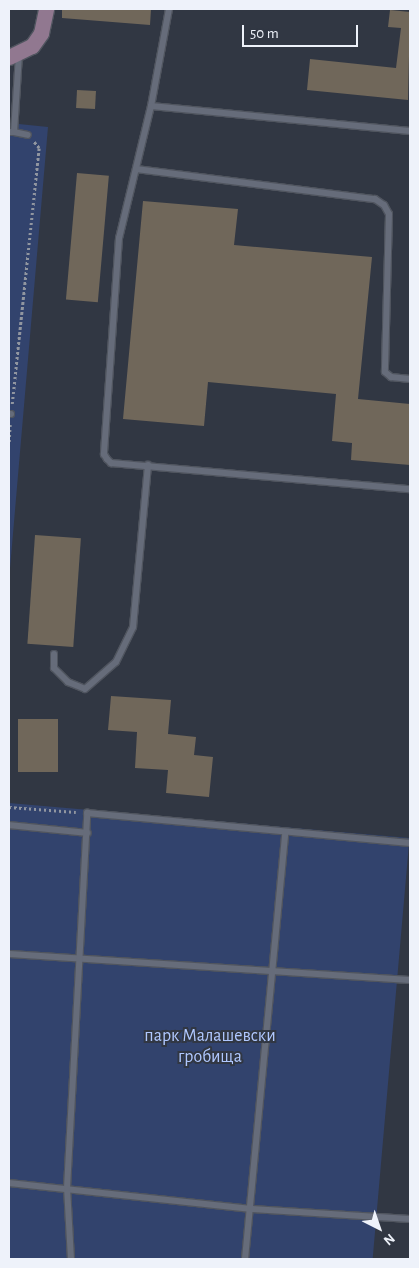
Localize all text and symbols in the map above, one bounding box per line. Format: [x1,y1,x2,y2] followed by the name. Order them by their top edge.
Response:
[244,15,360,47] scale bar
[250,26,279,41] text: 50 m
[144,1026,276,1068] park label: парк Малашевски гробища
[354,1203,404,1253] north arrow
[381,1231,397,1248] text: N

